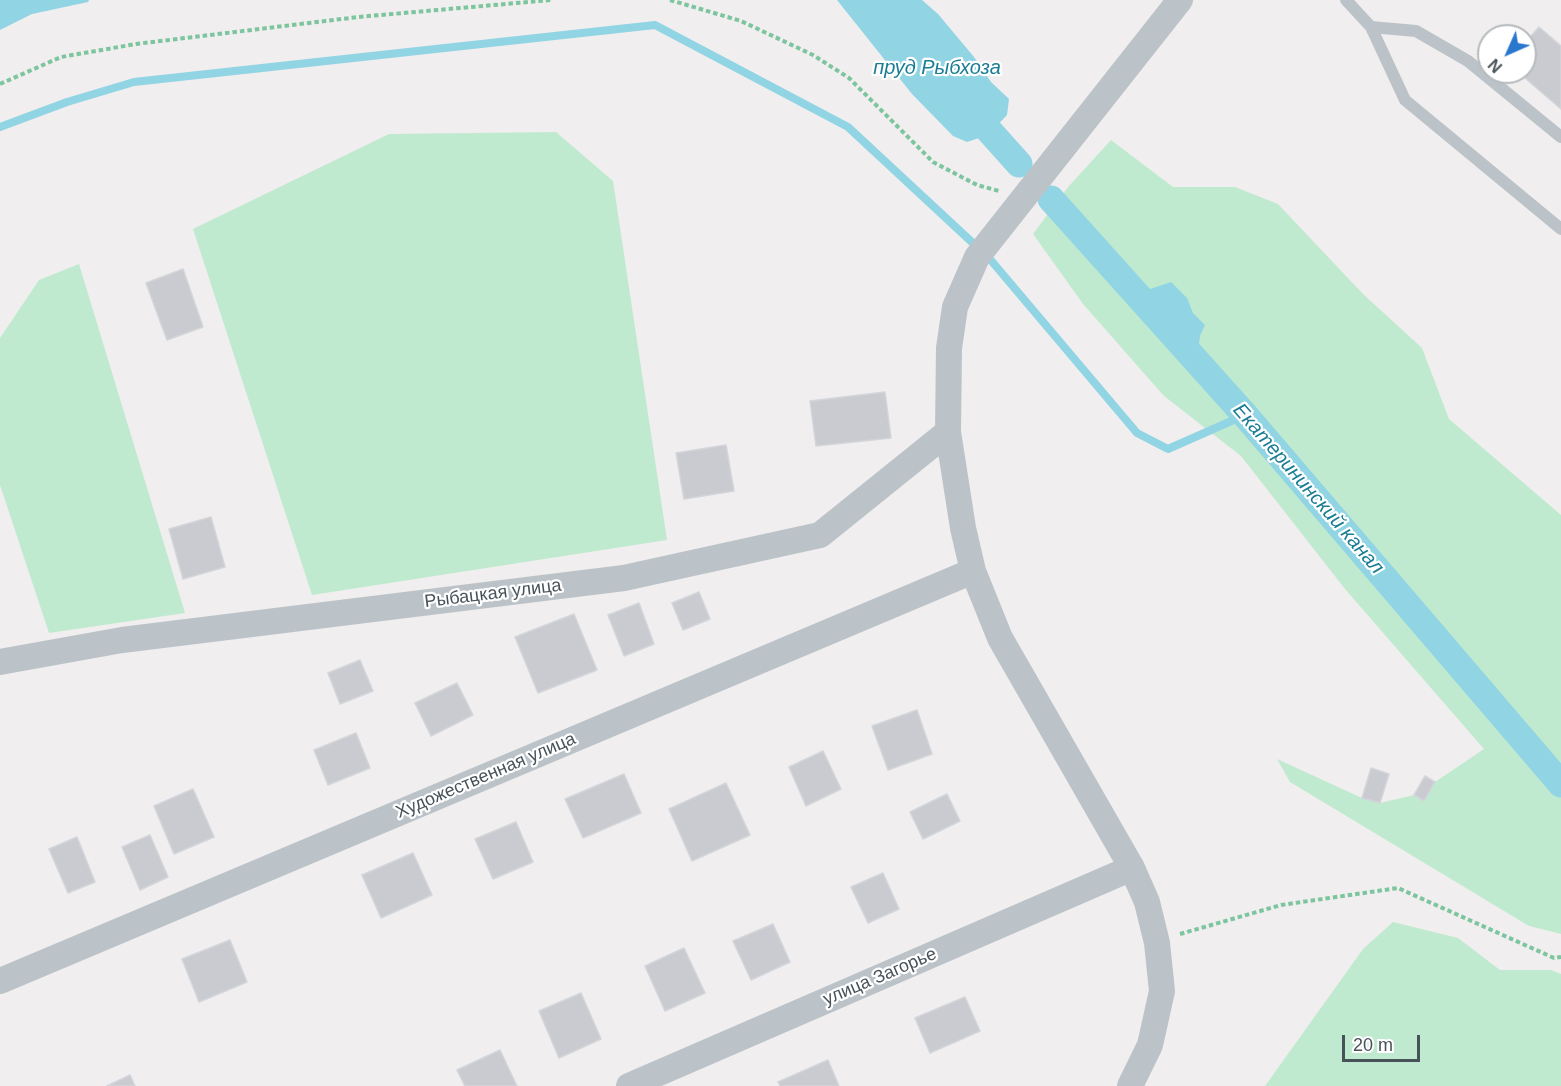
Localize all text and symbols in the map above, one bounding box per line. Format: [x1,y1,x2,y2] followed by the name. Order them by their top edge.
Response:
[1477,24,1537,84] north arrow
[873,56,1001,80] water label: пруд Рыбхоза
[1485,56,1505,76] text: N
[1227,399,1389,579] water label: Екатерининский канал
[423,575,563,613] street label: Рыбацкая улица
[393,728,579,824] street label: Художественная улица
[820,943,940,1011] street label: улица Загорье
[1345,1023,1423,1061] scale bar
[1353,1035,1393,1055] text: 20 m

